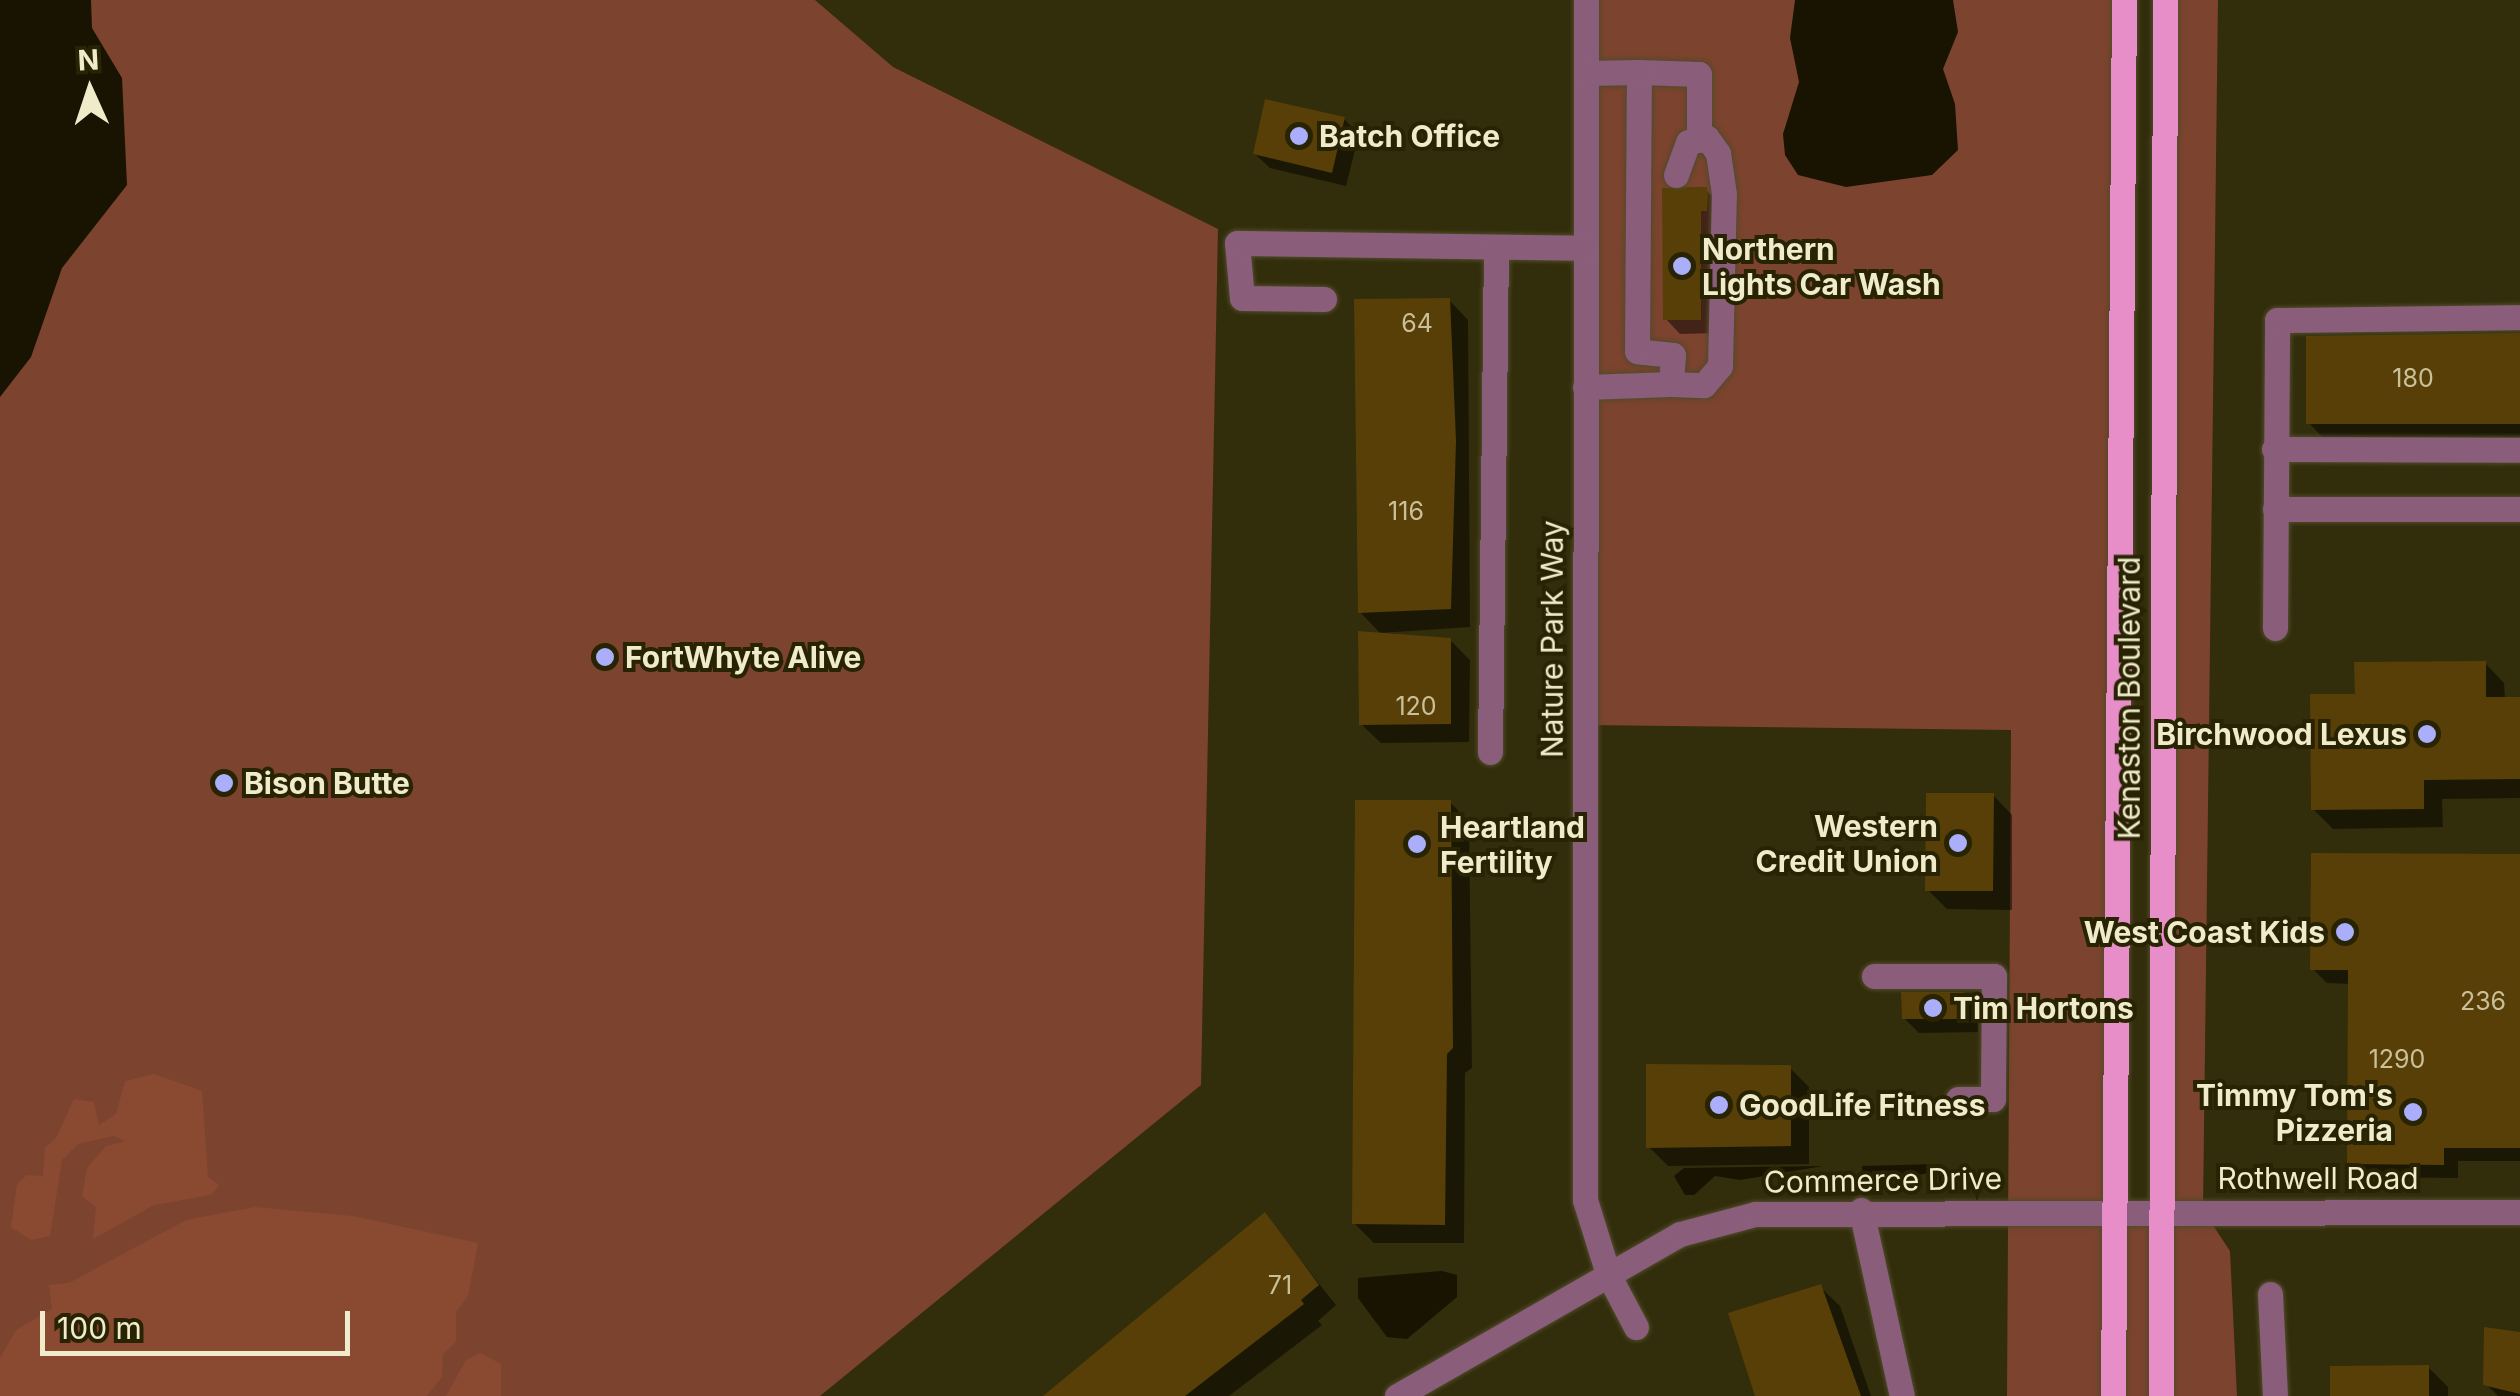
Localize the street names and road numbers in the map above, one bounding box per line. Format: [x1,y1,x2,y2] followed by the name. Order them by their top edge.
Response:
[1534,520,1570,758] street label: Nature Park Way
[2111,557,2147,839] street label: Kenaston Boulevard
[1764,1160,2002,1200] street label: Commerce Drive
[2217,1160,2419,1196] street label: Rothwell Road

